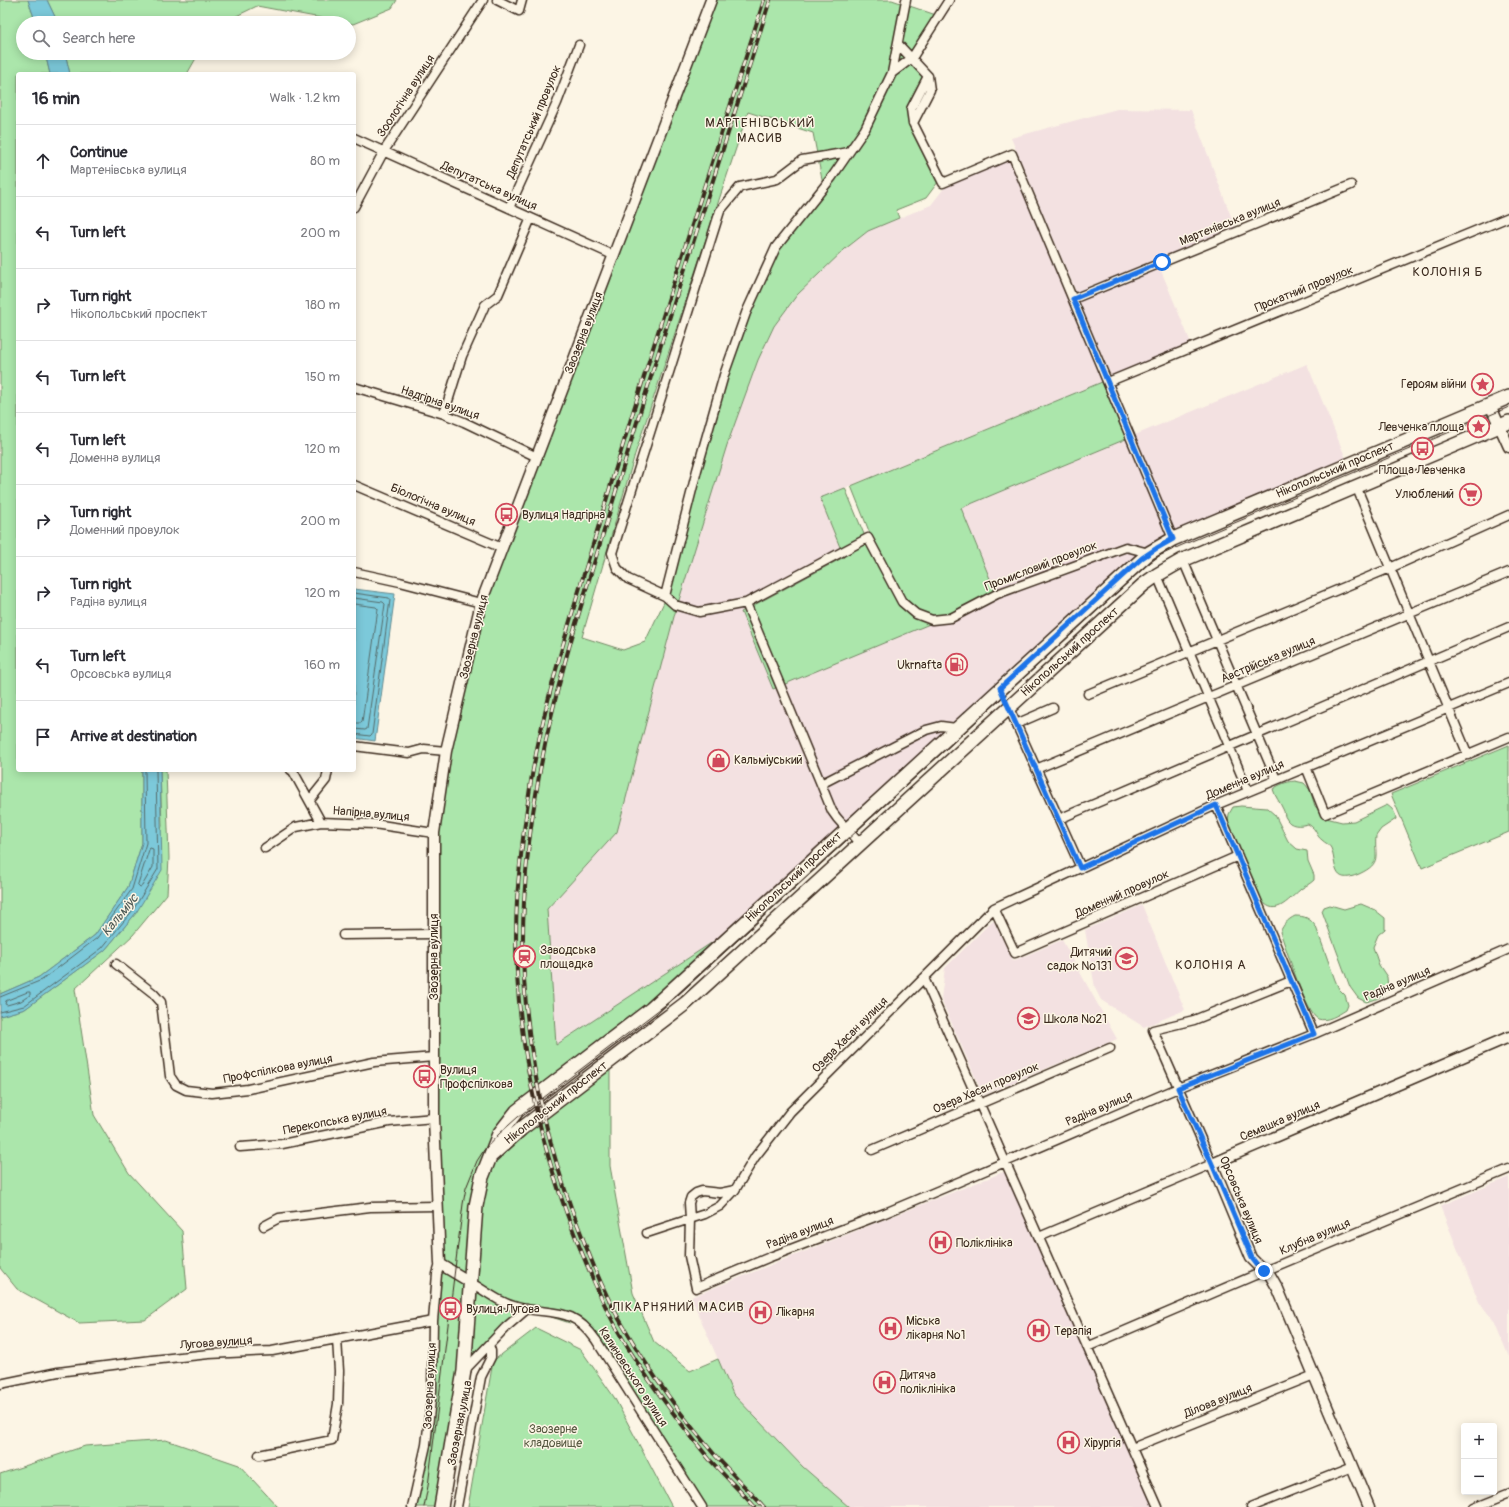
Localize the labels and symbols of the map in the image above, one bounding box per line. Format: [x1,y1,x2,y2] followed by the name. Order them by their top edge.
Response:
[374,52,438,140] street label: Зоологічна вулиця
[503,63,565,182] street label: Депутатський провулок
[705,115,815,146] district label: МАРТЕНІВСЬКИЙ МАСИВ
[438,158,540,214] street label: Депутатська вулиця
[1177,195,1283,249] street label: Мартенівська вулиця
[1153,253,1171,271] route start
[1253,262,1355,316] street label: Прокатний провулок
[1413,264,1483,280] district label: КОЛОНІЯ Б
[561,290,607,376] street label: Заозерна вулиця
[1469,371,1495,397] place icon: Героям війни
[1401,377,1467,392] place label: Героям війни
[399,383,482,424] street label: Надгірна вулиця
[1466,414,1492,440] place icon: Левченка площа
[1377,420,1464,435] place label: Левченка площа
[1409,436,1435,462] bus stop icon: Площа Левченка
[1274,438,1396,502] street label: Нікопольський проспект
[1379,463,1466,478] place label: Площа Левченка
[388,480,478,530] street label: Біологічна вулиця
[1457,481,1483,507] supermarket icon: Улюблений
[1395,487,1454,502] place label: Улюблений
[493,502,519,528] bus stop icon: Вулиця Надгірна
[522,508,606,523] place label: Вулиця Надгірна
[983,538,1099,594] street label: Промисловий провулок
[456,593,492,681] street label: Заозерна вулиця
[1018,604,1122,700] street label: Нікопольський проспект
[1219,633,1318,687] street label: Австрійська вулиця
[944,652,970,678] fuel station icon: Ukrnafta
[897,658,942,673] place label: Ukrnafta
[706,747,732,773] shop icon: Кальміуський
[734,753,803,768] place label: Кальміуський
[1203,757,1287,804] street label: Доменна вулиця
[332,803,410,825] street label: Напірна вулиця
[743,828,845,926] street label: Нікопольський проспект
[1072,867,1171,922] street label: Доменний провулок
[98,890,143,939] water label: Кальміус
[427,913,442,1000] street label: Заозерна вулиця
[540,943,596,972] place label: Заводська площадка
[511,944,537,970] station icon: Заводська площадка
[1047,945,1112,974] place label: Дитячий садок №131
[1114,946,1140,972] school or university icon: Дитячий садок №131
[1175,957,1247,973] district label: КОЛОНІЯ А
[1361,963,1433,1005] street label: Радіна вулиця
[809,994,891,1076] street label: Озера Хасан вулиця
[1015,1006,1041,1032] school or university icon: Школа №21
[1044,1012,1107,1027] place label: Школа №21
[222,1051,334,1087] street label: Профспілкова вулиця
[501,1058,611,1148] street label: Нікопольський проспект
[931,1059,1041,1117] street label: Озера Хасан провулок
[440,1063,513,1092] place label: Вулиця Профспілкова
[411,1064,437,1090] bus stop icon: Вулиця Профспілкова
[1063,1088,1135,1130] street label: Радіна вулиця
[1238,1097,1323,1145] street label: Семашка вулиця
[282,1104,388,1138] street label: Перекопська вулиця
[1216,1154,1266,1246] street label: Орсовська вулиця
[764,1213,836,1253] street label: Радіна вулиця
[1277,1215,1353,1259] street label: Клубна вулиця
[927,1230,953,1256] hospital icon: Поліклініка
[956,1236,1013,1251] place label: Поліклініка
[1255,1262,1273,1280] route end
[437,1296,463,1322] bus stop icon: Вулиця Лугова
[610,1299,745,1315] district label: ЛІКАРНЯНИЙ МАСИВ
[748,1299,774,1325] hospital icon: Лікарня
[466,1302,540,1317] place label: Вулиця Лугова
[775,1305,815,1320] place label: Лікарня
[906,1314,965,1343] place label: Міська лікарня №1
[877,1315,903,1341] hospital icon: Міська лікарня №1
[1025,1318,1051,1344] hospital icon: Терапія
[595,1324,671,1430] street label: Калиновського вулиця
[1054,1324,1092,1339] place label: Терапія
[178,1333,253,1353] street label: Лугова вулиця
[420,1342,440,1430] street label: Заозерна вулиця
[899,1368,956,1397] place label: Дитяча поліклініка
[871,1369,897,1395] hospital icon: Дитяча поліклініка
[444,1379,476,1467] street label: Заозерная улица
[1181,1380,1255,1422] street label: Ділова вулиця
[524,1422,582,1451] park label: Заозерне кладовище
[1055,1430,1081,1456] hospital icon: Хірургія
[1084,1436,1121,1451] place label: Хірургія

